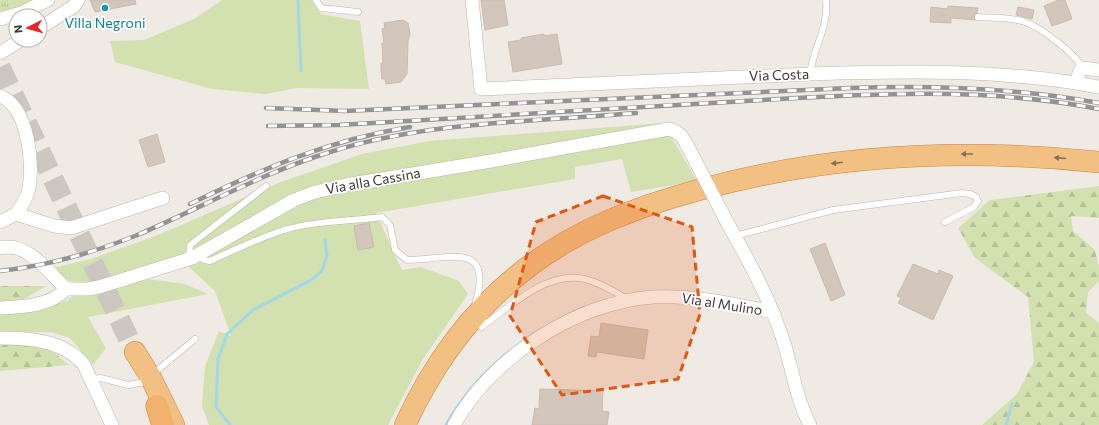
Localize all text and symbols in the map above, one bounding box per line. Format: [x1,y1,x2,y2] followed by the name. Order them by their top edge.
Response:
[100,3,110,13] marker: Villa Negroni
[8,8,48,48] north arrow
[64,14,146,31] place label: Villa Negroni
[11,24,24,34] text: N
[748,65,809,84] street label: Via Costa
[960,151,973,157] one-way arrow
[1054,155,1066,162] one-way arrow
[831,159,843,166] one-way arrow
[324,164,422,197] street label: Via alla Cassina
[681,289,764,318] street label: Via al Mulino

